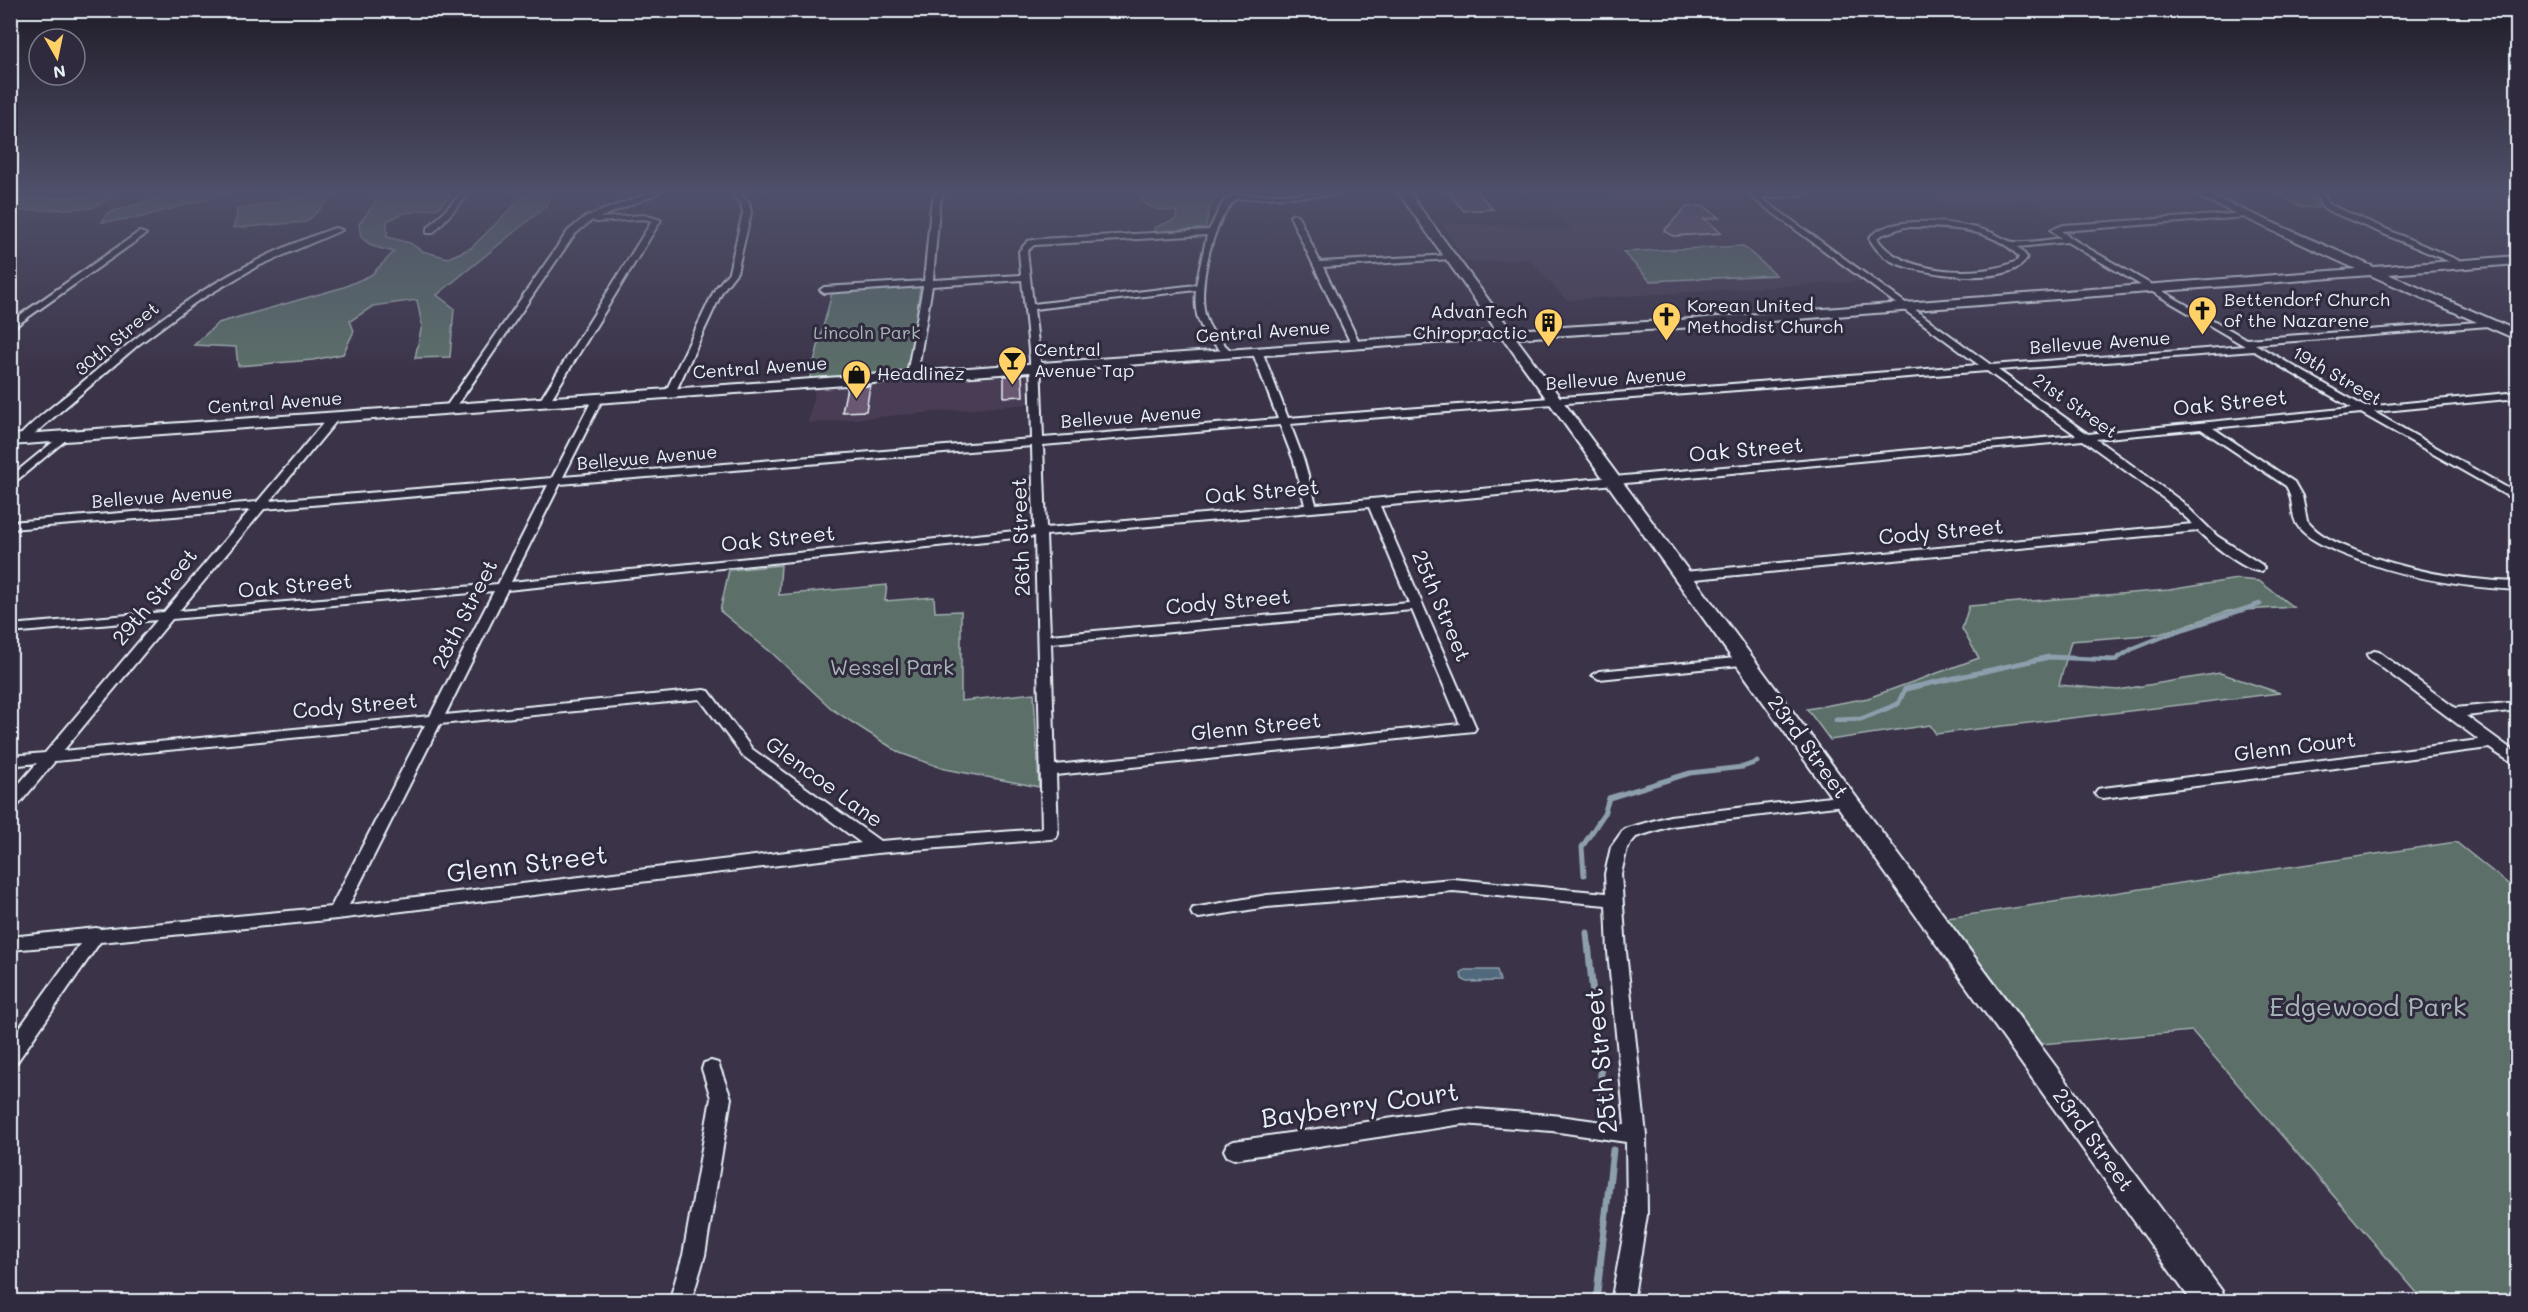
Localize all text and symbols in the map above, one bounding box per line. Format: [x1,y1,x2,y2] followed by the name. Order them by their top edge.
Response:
[27,27,87,87] north arrow
[52,61,67,84] text: N
[2224,287,2390,332] place label: Bettendorf Church of the Nazarene
[1687,293,1843,338] place label: Korean United Methodist Church
[2187,294,2219,336] church icon: Bettendorf Church of the Nazarene
[69,296,163,380] street label: 30th Street
[1413,299,1527,344] place label: AdvanTech Chiropractic
[1650,300,1682,342] church icon: Korean United Methodist Church
[1532,306,1564,348] building icon: AdvanTech Chiropractic
[1195,314,1331,348] street label: Central Avenue
[813,320,921,344] park label: Lincoln Park
[2029,325,2171,359] street label: Bellevue Avenue
[1034,337,1134,382] place label: Central Avenue Tap
[2288,340,2387,410] street label: 19th Street
[997,344,1029,386] bar icon: Central Avenue Tap
[692,350,828,384] street label: Central Avenue
[840,358,872,400] shop icon: Headlinez
[877,361,965,385] place label: Headlinez
[1545,361,1687,395] street label: Bellevue Avenue
[2029,367,2123,443] street label: 21st Street
[2172,382,2288,421] street label: Oak Street
[207,385,343,419] street label: Central Avenue
[1060,399,1202,433] street label: Bellevue Avenue
[1688,430,1804,467] street label: Oak Street
[576,439,718,475] street label: Bellevue Avenue
[1204,472,1320,509] street label: Oak Street
[1004,477,1035,597] street label: 26th Street
[91,479,233,513] street label: Bellevue Avenue
[1877,512,2004,549] street label: Cody Street
[720,518,836,557] street label: Oak Street
[105,542,202,650] street label: 29th Street
[1407,546,1478,665] street label: 25th Street
[425,554,503,672] street label: 28th Street
[237,566,353,603] street label: Oak Street
[1164,582,1291,619] street label: Cody Street
[830,653,954,680] park label: Wessel Park
[291,686,418,723] street label: Cody Street
[1763,689,1856,803] street label: 23rd Street
[1189,705,1322,746] street label: Glenn Street
[2232,725,2357,766] street label: Glenn Court
[761,729,889,832] street label: Glencoe Lane
[445,836,609,890] street label: Glenn Street
[1575,986,1625,1136] street label: 25th Street
[2269,989,2467,1023] park label: Edgewood Park
[1259,1073,1461,1135] street label: Bayberry Court
[2048,1082,2141,1196] street label: 23rd Street

